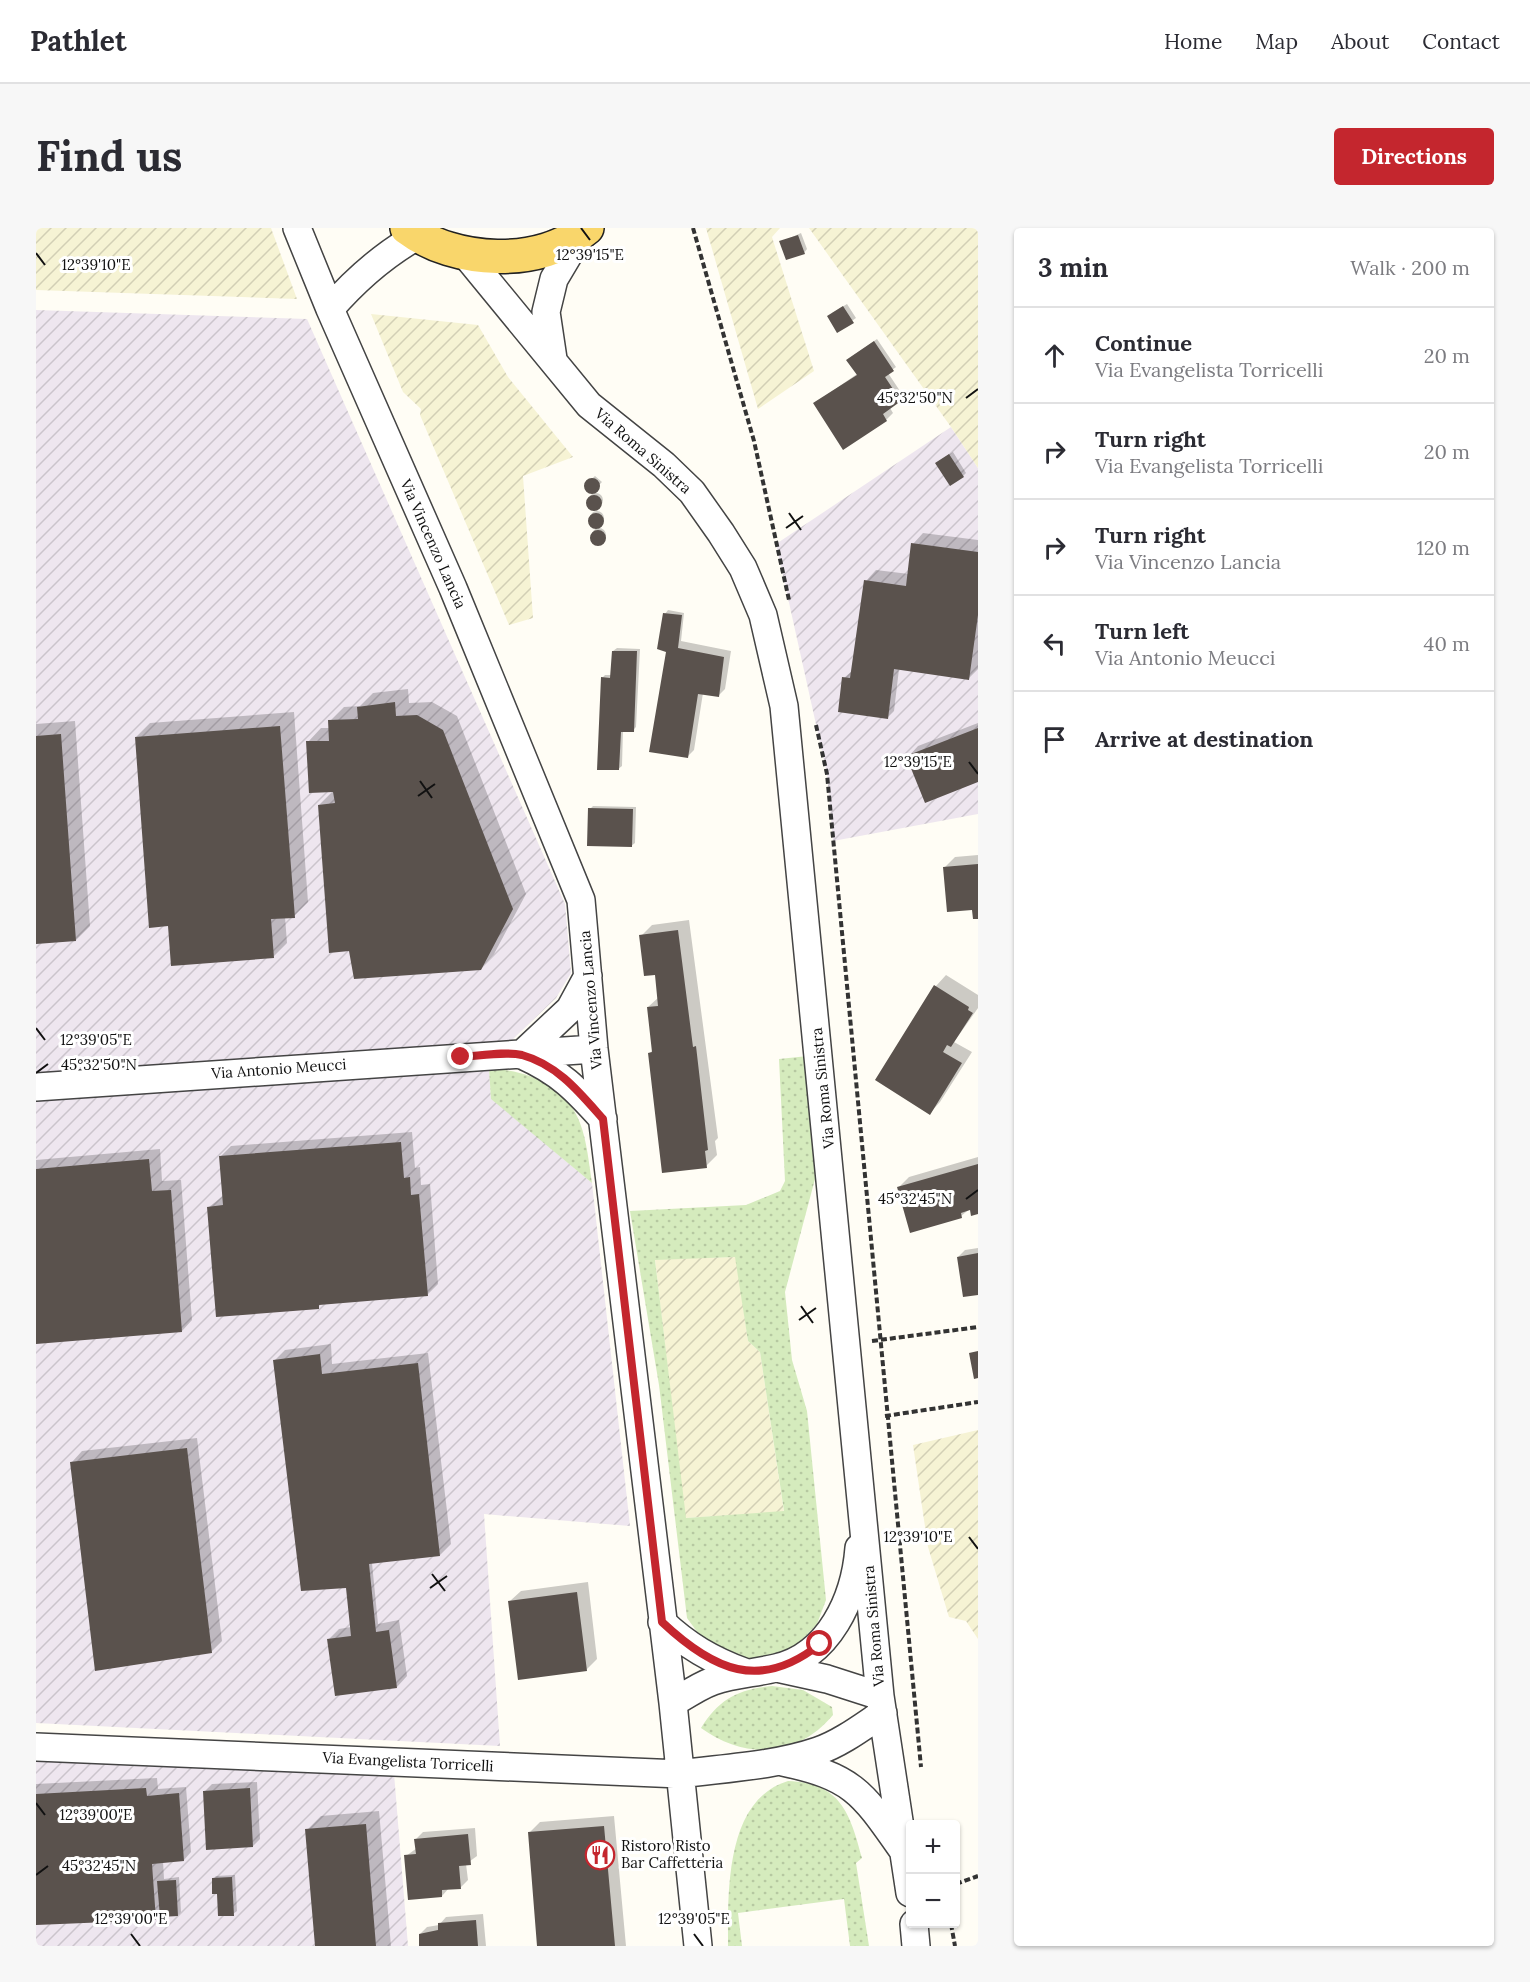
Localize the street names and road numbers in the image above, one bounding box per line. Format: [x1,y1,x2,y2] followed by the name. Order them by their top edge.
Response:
[590,403,696,498] street label: Via Roma Sinistra
[396,475,471,612] street label: Via Vincenzo Lancia
[575,929,606,1071] street label: Via Vincenzo Lancia
[807,1026,838,1150] street label: Via Roma Sinistra
[210,1054,347,1083] street label: Via Antonio Meucci
[859,1564,888,1688] street label: Via Roma Sinistra
[321,1747,494,1775] street label: Via Evangelista Torricelli

